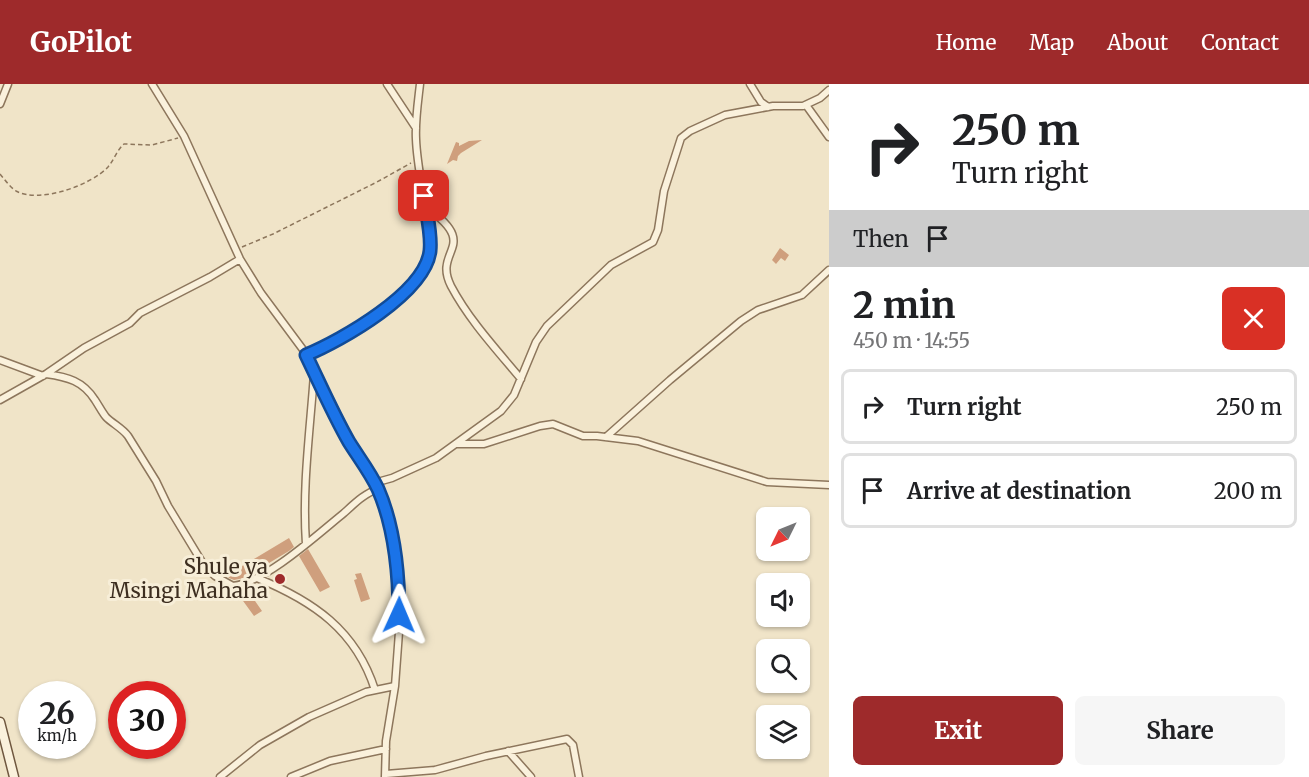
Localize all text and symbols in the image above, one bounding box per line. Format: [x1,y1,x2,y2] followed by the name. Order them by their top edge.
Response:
[30,24,132,60] text: GoPilot
[936,29,996,56] text: Home
[1029,29,1074,56] text: Map
[1107,29,1168,56] text: About
[1201,29,1279,56] text: Contact
[952,104,1080,156] text: 250 m
[853,108,931,186] icon: right
[952,156,1089,190] text: Turn right
[398,170,449,221] pin
[407,179,440,212] icon: arrive
[921,222,954,255] icon: arrive
[853,225,909,253] text: Then
[853,283,956,328] text: 2 min
[1222,287,1285,350] button: close
[853,328,970,353] text: 450 m · 14:55
[856,390,889,423] icon: right
[907,393,1021,421] text: Turn right
[1216,393,1282,421] text: 250 m
[856,474,889,507] icon: arrive
[907,477,1131,505] text: Arrive at destination
[1214,477,1282,505] text: 200 m
[756,507,810,561] north arrow
[756,507,810,759] map controls
[110,553,268,604] place label: Shule ya Msingi Mahaha
[273,572,287,586] marker: Shule ya Msingi Mahaha
[756,573,810,627] button: sound
[367,583,431,647] position arrow
[756,639,810,693] button: search
[108,681,186,759] speed limit sign: 30
[39,694,75,732] text: 26
[853,696,1063,765] button: Exit
[1075,696,1285,765] button: Share
[756,705,810,759] button: layers
[37,726,77,745] text: km/h

